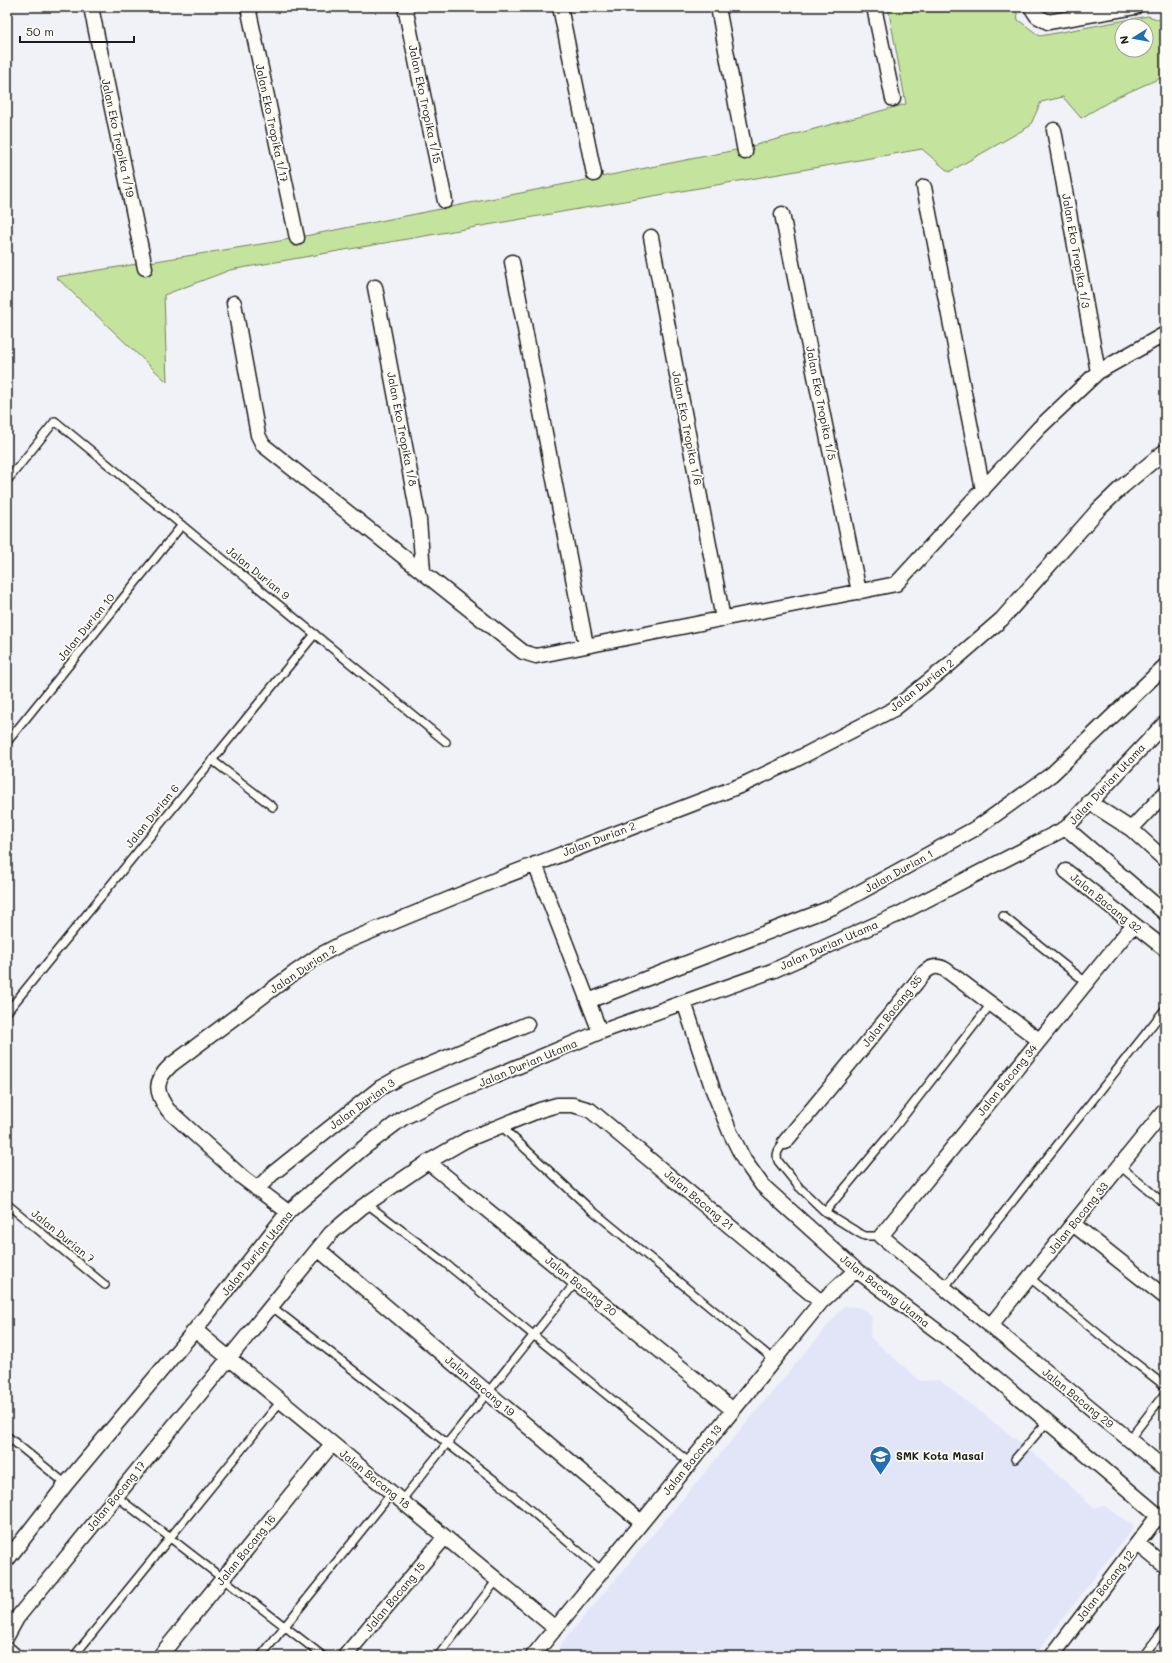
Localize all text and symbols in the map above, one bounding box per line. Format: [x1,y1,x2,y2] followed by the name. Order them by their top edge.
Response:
[20,18,134,44] scale bar
[1114,18,1154,58] north arrow
[26,23,54,39] text: 50 m
[1116,34,1132,46] text: N
[406,43,445,165] street label: Jalan Eko Tropika 1/15
[253,62,292,183] street label: Jalan Eko Tropika 1/17
[99,77,139,199] street label: Jalan Eko Tropika 1/19
[1059,192,1094,310] street label: Jalan Eko Tropika 1/3
[803,345,840,461] street label: Jalan Eko Tropika 1/5
[669,369,706,486] street label: Jalan Eko Tropika 1/6
[384,370,421,488] street label: Jalan Eko Tropika 1/8
[223,542,294,603] street label: Jalan Durian 9
[54,590,118,664] street label: Jalan Durian 10
[887,655,957,714] street label: Jalan Durian 2
[1065,740,1148,827] street label: Jalan Durian Utama
[121,781,182,851] street label: Jalan Durian 6
[560,818,638,859] street label: Jalan Durian 2
[862,846,936,896] street label: Jalan Durian 1
[1068,869,1145,936] street label: Jalan Bacang 32
[777,916,880,973] street label: Jalan Durian Utama
[267,941,339,996] street label: Jalan Durian 2
[858,972,925,1050] street label: Jalan Bacang 35
[476,1035,580,1090] street label: Jalan Durian Utama
[973,1040,1040,1119] street label: Jalan Bacang 34
[326,1074,398,1132] street label: Jalan Durian 3
[661,1166,737,1233] street label: Jalan Bacang 21
[1044,1178,1111,1257] street label: Jalan Bacang 33
[29,1205,98,1266] street label: Jalan Durian 7
[218,1207,296,1298] street label: Jalan Durian Utama
[837,1251,933,1330] street label: Jalan Bacang Utama
[542,1252,620,1319] street label: Jalan Bacang 20
[442,1352,519,1419] street label: Jalan Bacang 19
[1039,1364,1118,1431] street label: Jalan Bacang 29
[659,1421,725,1498] street label: Jalan Bacang 13
[868,1443,894,1476] school or university icon: SMK Kota Masai
[337,1446,414,1512] street label: Jalan Bacang 18
[896,1448,984,1463] place label: SMK Kota Masai
[83,1457,149,1534] street label: Jalan Bacang 17
[213,1511,279,1588] street label: Jalan Bacang 16
[1072,1547,1137,1624] street label: Jalan Bacang 12
[361,1559,428,1635] street label: Jalan Bacang 15

